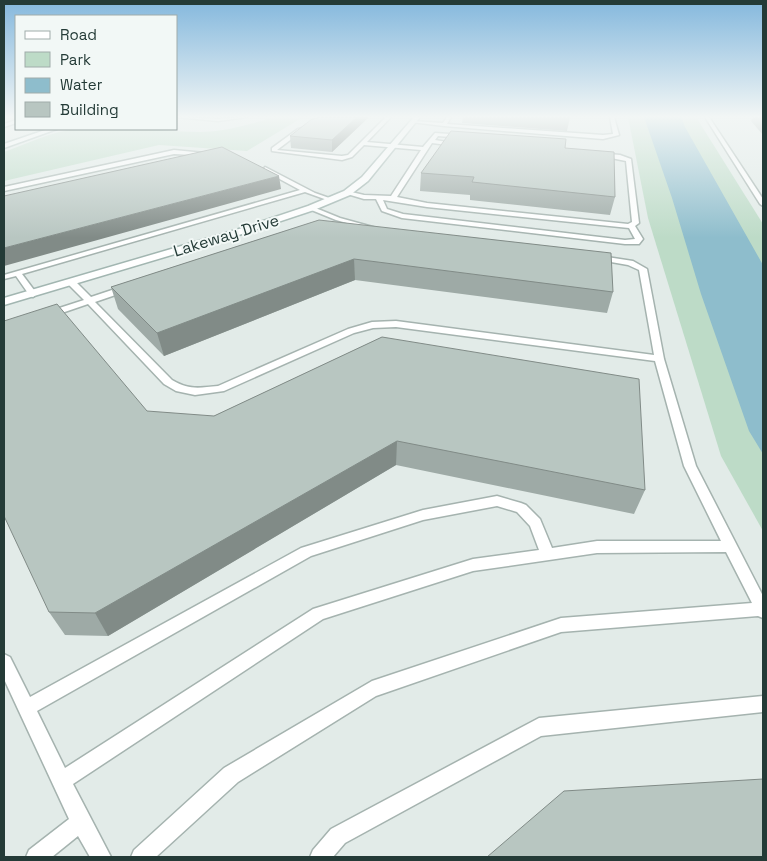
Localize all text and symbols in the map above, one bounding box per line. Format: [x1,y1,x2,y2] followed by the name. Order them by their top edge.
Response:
[15,15,178,130] legend
[60,25,97,44] text: Road
[60,50,91,69] text: Park
[60,75,103,94] text: Water
[60,100,119,119] text: Building
[171,209,282,262] street label: Lakeway Drive

